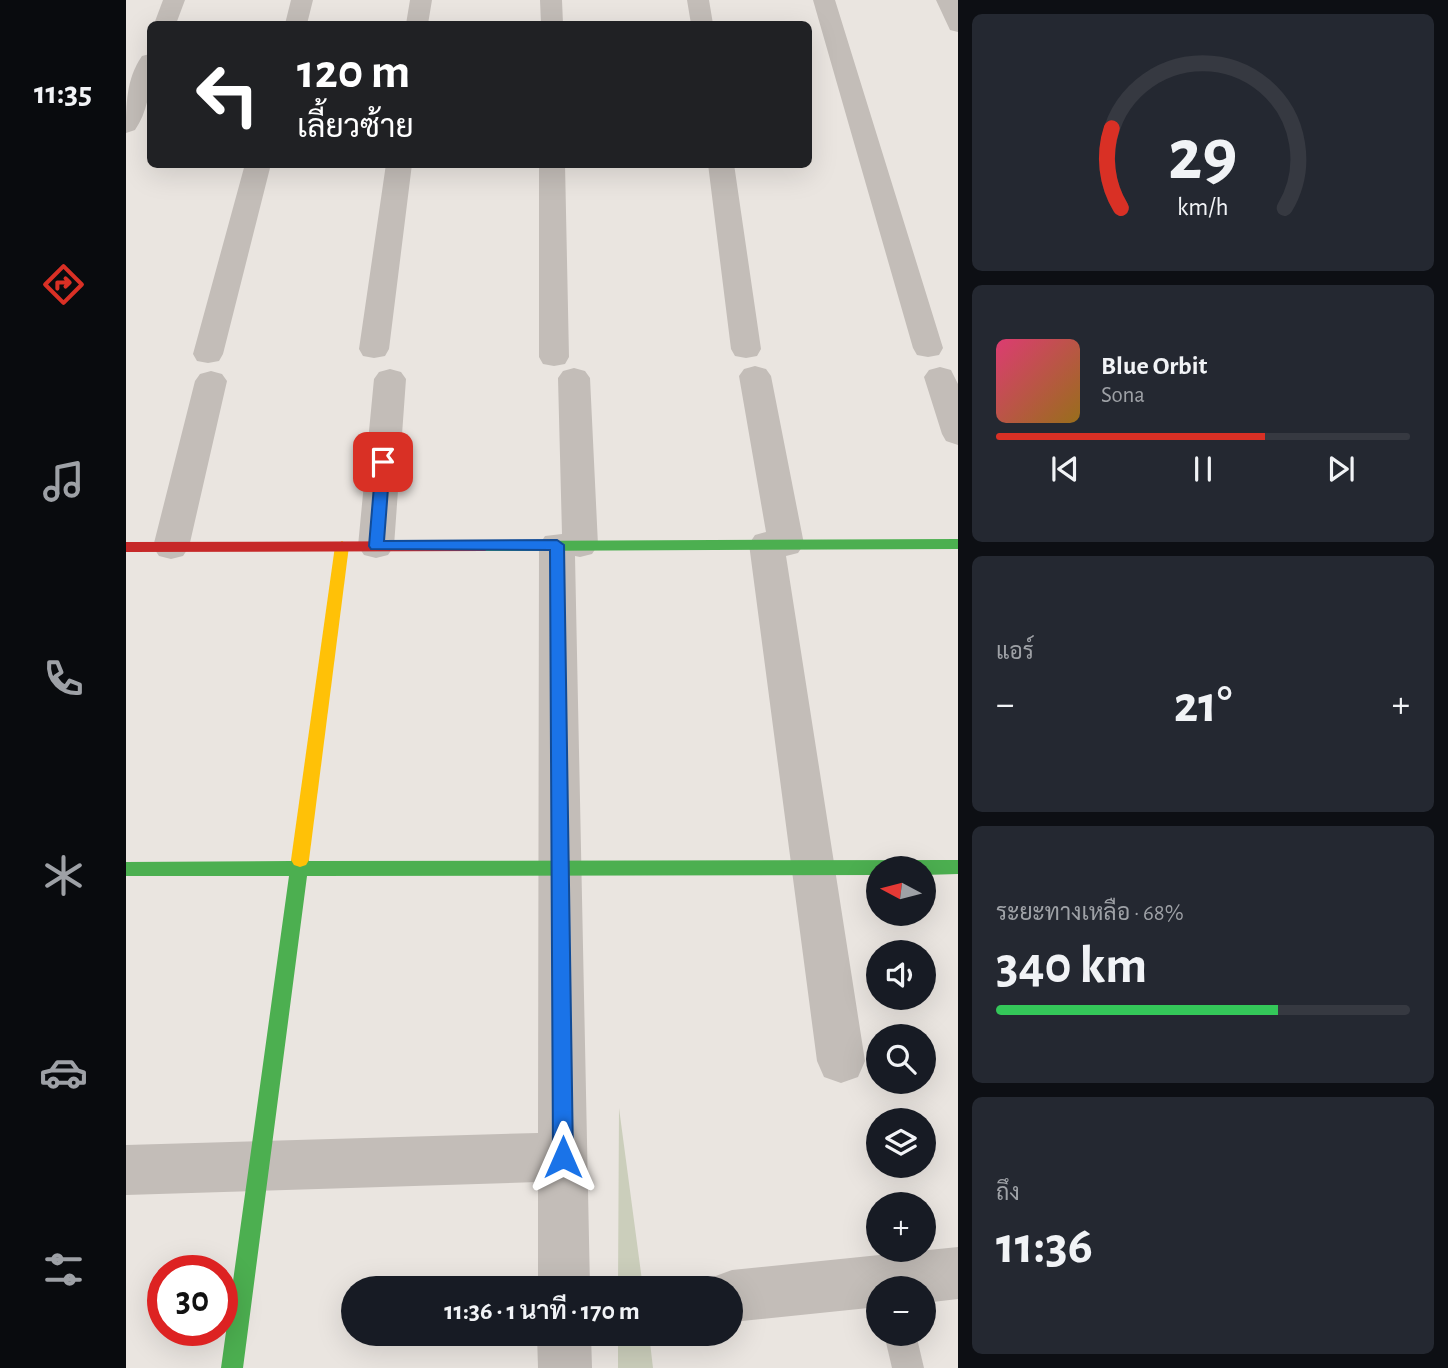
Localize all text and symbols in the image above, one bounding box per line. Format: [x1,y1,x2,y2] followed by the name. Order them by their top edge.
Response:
[297,48,410,97] text: 120 m
[182,49,273,140] icon: left
[34,77,92,109] text: 11:35
[297,111,414,143] text: เลี้ยวซ้าย
[1168,121,1238,194] text: 29
[1177,195,1229,220] text: km/h
[39,260,88,309] icon: directions
[1101,353,1207,379] text: Blue Orbit
[1101,384,1145,407] text: Sona
[353,432,413,492] pin
[364,443,402,481] icon: arrive
[1046,450,1084,488] icon: previous
[1184,450,1222,488] icon: pause
[1322,450,1360,488] icon: next
[39,457,88,506] icon: music
[996,641,1034,664] text: แอร์
[39,654,88,703] icon: phone
[1174,679,1232,731] text: 21°
[996,686,1014,724] text: −
[1392,686,1410,724] text: +
[39,851,88,900] icon: climate
[866,856,936,926] north arrow
[866,856,936,1346] map controls
[996,902,1184,925] text: ระยะทางเหลือ · 68%
[866,940,936,1010] button: sound
[996,940,1147,992] text: 340 km
[866,1024,936,1094] button: search
[39,1048,88,1097] icon: car
[866,1108,936,1178] button: layers
[526,1120,600,1194] position arrow
[996,1182,1020,1205] text: ถึง
[866,1192,936,1262] button: +
[996,1220,1093,1272] text: 11:36
[39,1245,88,1294] icon: filters
[147,1255,238,1346] speed limit sign: 30
[866,1276,936,1346] button: −
[444,1298,640,1324] text: 11:36 · 1 นาที · 170 m

